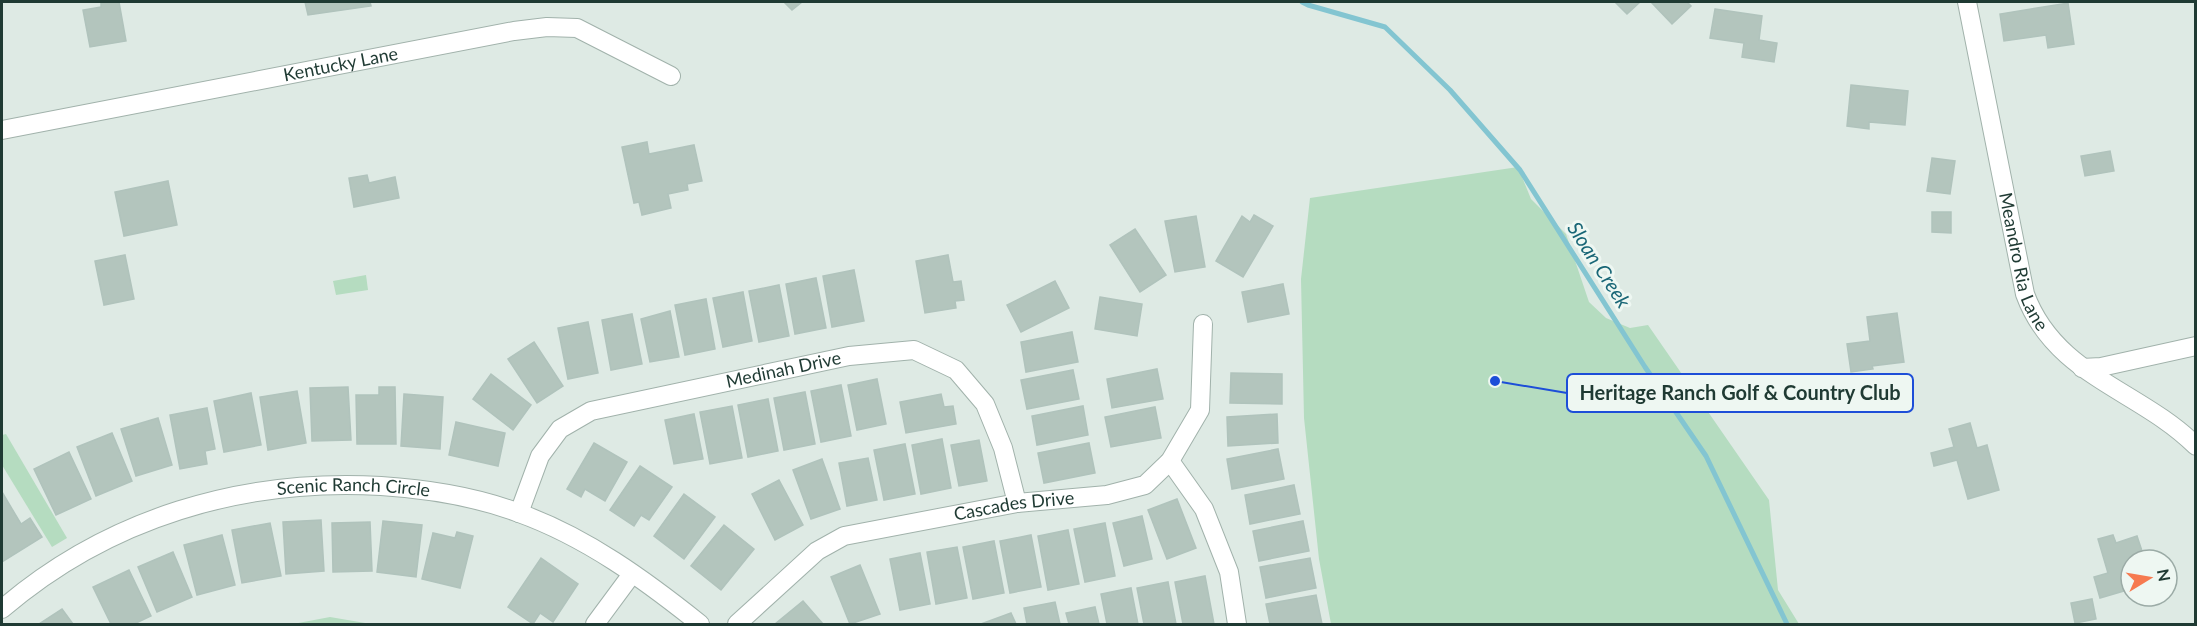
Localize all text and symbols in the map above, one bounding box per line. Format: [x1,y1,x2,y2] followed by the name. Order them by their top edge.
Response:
[281,42,400,85] street label: Kentucky Lane
[1995,190,2053,335] street label: Meandro Ria Lane
[1563,217,1637,312] water label: Sloan Creek
[724,346,843,392] street label: Medinah Drive
[1567,374,1913,412] callout: Heritage Ranch Golf & Country Club
[1579,380,1901,404] text: Heritage Ranch Golf & Country Club
[275,473,432,501] street label: Scenic Ranch Circle
[952,486,1075,525] street label: Cascades Drive
[2119,548,2179,608] north arrow
[2154,567,2175,583] text: N

